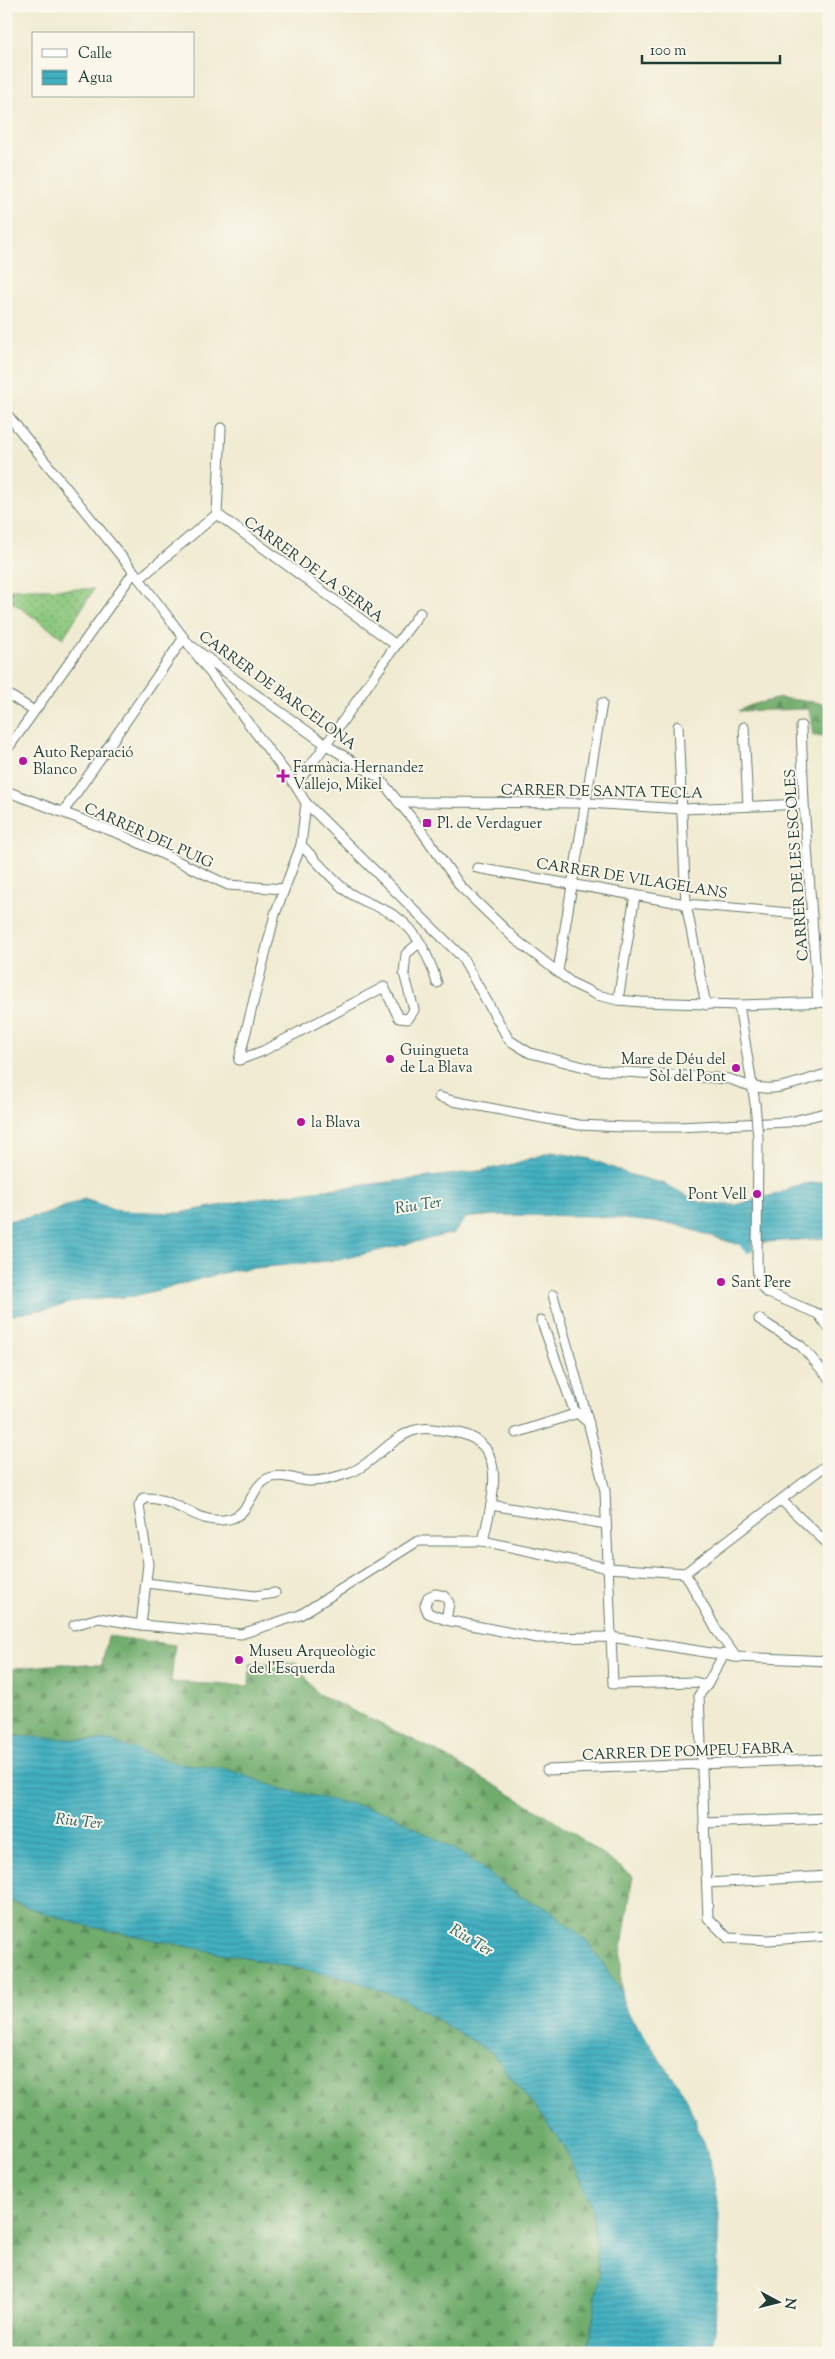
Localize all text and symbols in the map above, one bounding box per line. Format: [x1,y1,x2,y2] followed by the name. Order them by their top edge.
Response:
[32,32,195,98] legend
[642,32,780,64] scale bar
[650,41,687,62] text: 100 m
[78,44,112,65] text: Calle
[78,68,113,89] text: Agua
[239,512,387,628] street label: CARRER DE LA SERRA
[194,627,360,756] street label: CARRER DE BARCELONA
[33,743,134,781] place label: Auto Reparació Blanco
[17,755,29,767] marker: Auto Reparació Blanco
[293,758,424,796] place label: Farmàcia Hernandez Vallejo, Mikel
[780,768,815,962] street label: CARRER DE LES ESCOLES
[277,770,289,782] marker: Farmàcia Hernandez Vallejo, Mikel
[501,780,703,805] street label: CARRER DE SANTA TECLA
[81,798,216,874] street label: CARRER DEL PUIG
[437,814,543,835] place label: Pl. de Verdaguer
[421,817,433,829] marker: Pl. de Verdaguer
[535,854,729,905] street label: CARRER DE VILAGELANS
[400,1041,473,1079] place label: Guingueta de La Blava
[621,1050,726,1088] place label: Mare de Déu del Sòl del Pont
[384,1053,396,1065] marker: Guingueta de La Blava
[730,1062,742,1074] marker: Mare de Déu del Sòl del Pont
[311,1113,360,1134] place label: la Blava
[295,1116,307,1128] marker: la Blava
[688,1185,747,1206] place label: Pont Vell
[751,1188,763,1200] marker: Pont Vell
[393,1191,444,1222] water label: Riu Ter
[731,1273,791,1294] place label: Sant Pere
[715,1276,727,1288] marker: Sant Pere
[249,1642,376,1680] place label: Museu Arqueològic de l'Esquerda
[233,1654,245,1666] marker: Museu Arqueològic de l'Esquerda
[582,1738,794,1767] street label: CARRER DE POMPEU FABRA
[54,1809,104,1836] water label: Riu Ter
[445,1919,497,1963] water label: Riu Ter
[752,2276,802,2326] north arrow
[778,2297,800,2310] text: N

